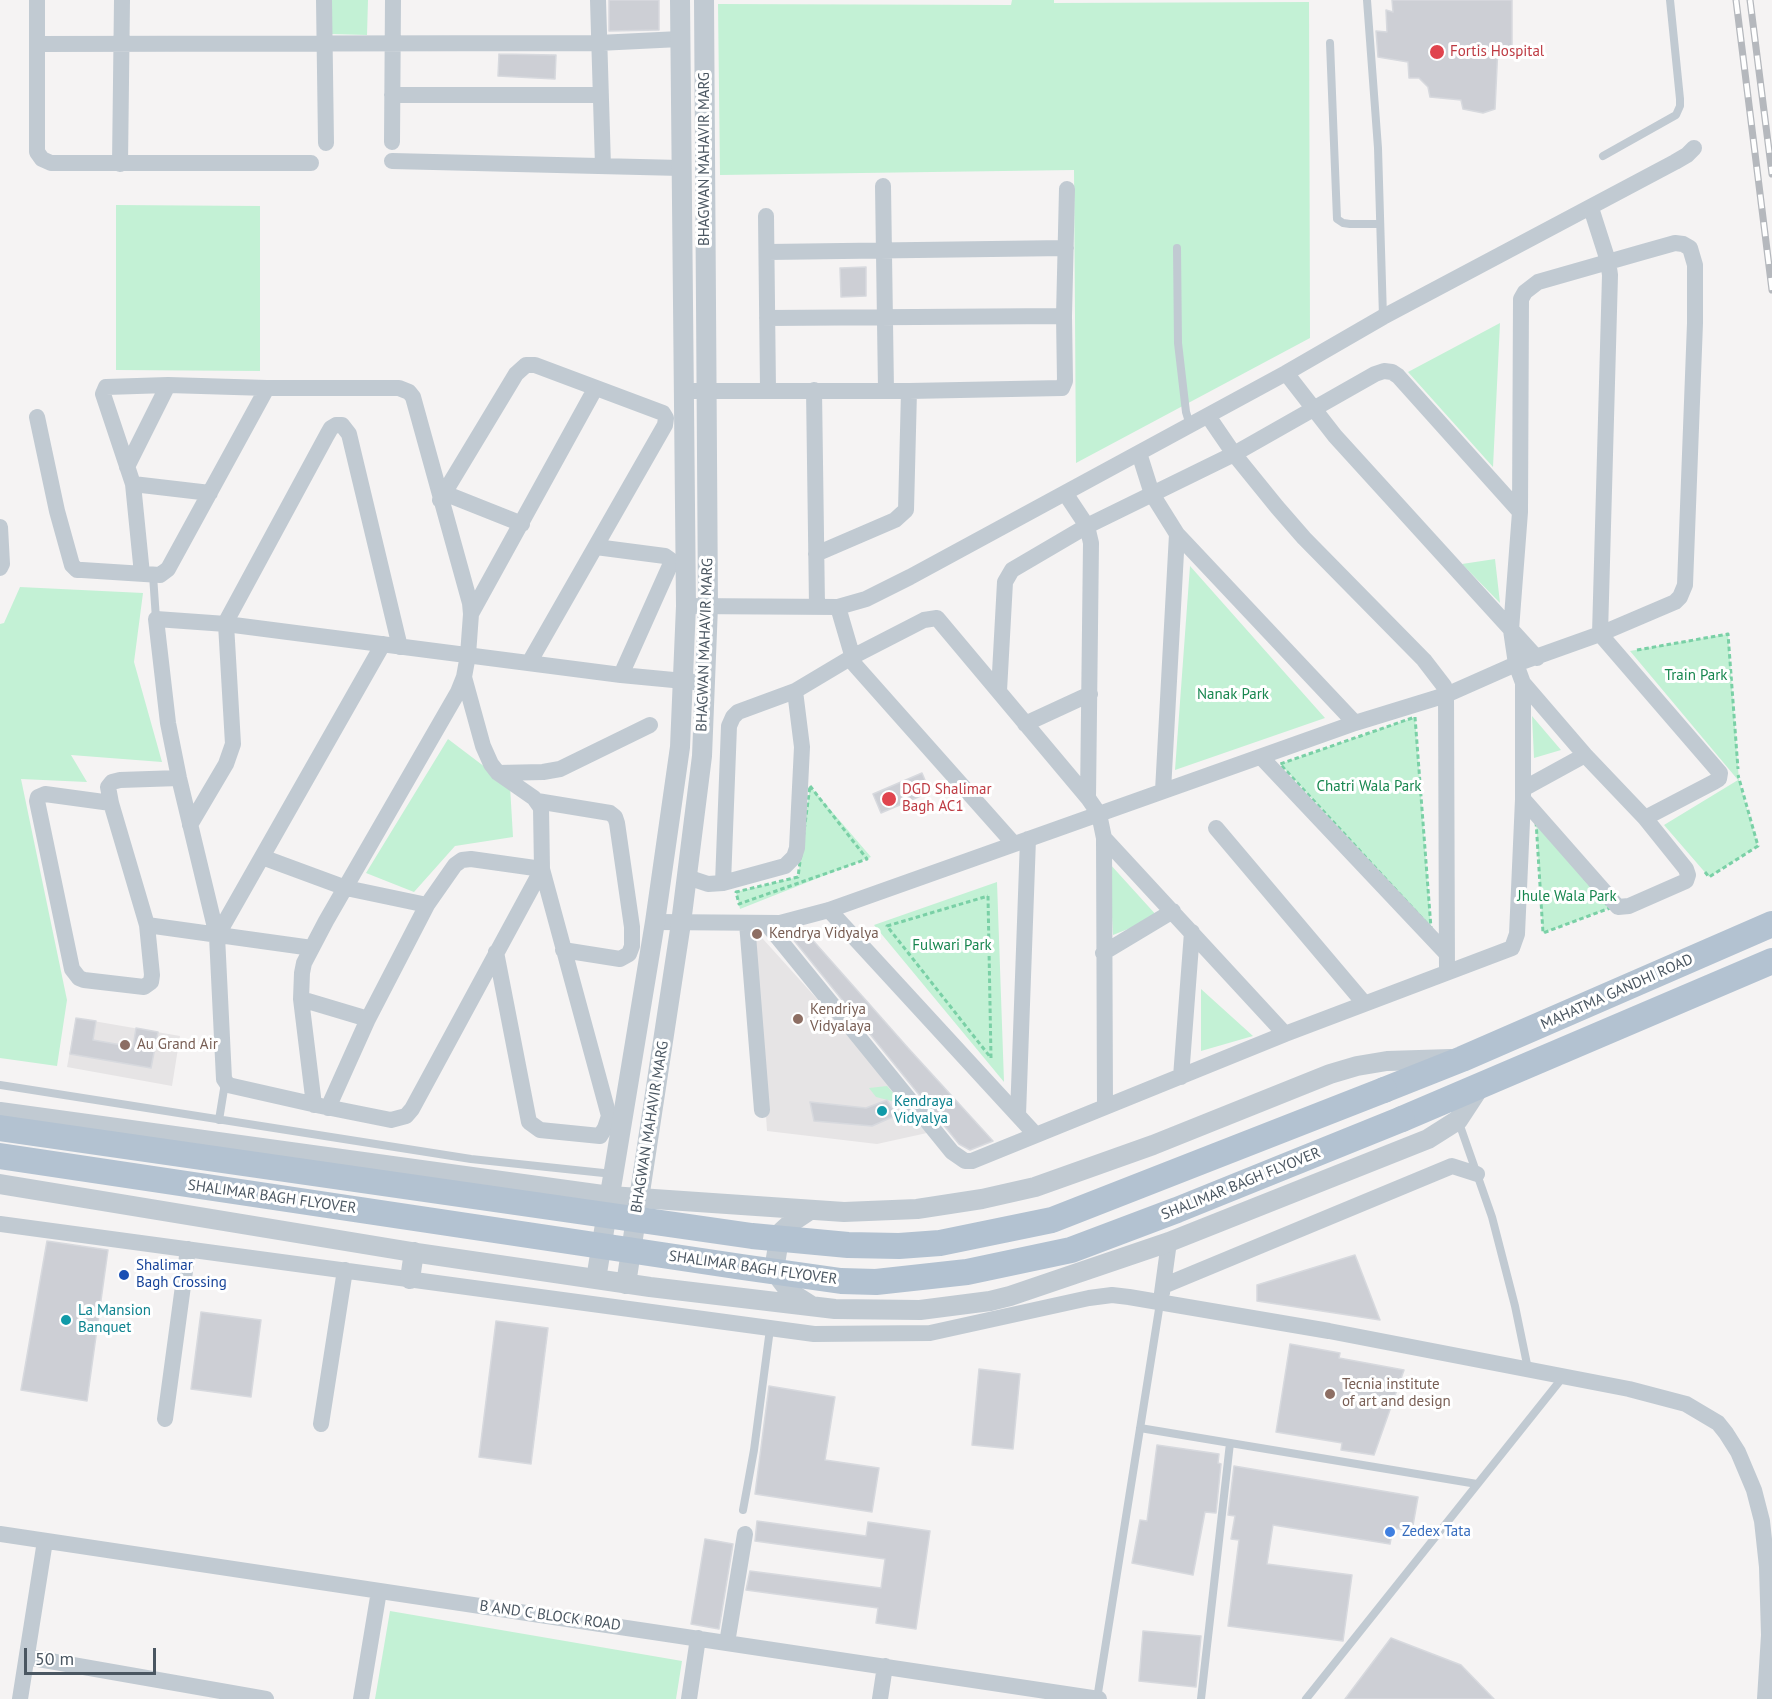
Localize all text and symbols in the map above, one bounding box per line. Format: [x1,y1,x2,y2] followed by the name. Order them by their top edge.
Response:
[1428,43,1446,61] marker: Fortis Hospital
[1450,43,1544,61] place label: Fortis Hospital
[696,72,714,246] street label: BHAGWAN MAHAVIR MARG
[693,558,717,732] street label: BHAGWAN MAHAVIR MARG
[1664,667,1728,685] park label: Train Park
[1197,686,1269,704] park label: Nanak Park
[1316,778,1422,796] park label: Chatri Wala Park
[902,781,992,816] place label: DGD Shalimar Bagh AC1
[880,790,898,808] marker: DGD Shalimar Bagh AC1
[1517,888,1617,906] park label: Jhule Wala Park
[769,925,879,943] place label: Kendrya Vidyalya
[750,927,764,941] marker: Kendrya Vidyalya
[912,937,992,955] park label: Fulwari Park
[1538,950,1696,1034] street label: MAHATMA GANDHI ROAD
[810,1001,871,1036] place label: Kendriya Vidyalaya
[791,1012,805,1026] marker: Kendriya Vidyalaya
[137,1036,218,1054] place label: Au Grand Air
[118,1038,132,1052] marker: Au Grand Air
[627,1040,673,1214] street label: BHAGWAN MAHAVIR MARG
[894,1093,953,1128] place label: Kendraya Vidyalya
[875,1104,889,1118] marker: Kendraya Vidyalya
[1159,1144,1323,1224] street label: SHALIMAR BAGH FLYOVER
[187,1176,357,1218] street label: SHALIMAR BAGH FLYOVER
[668,1247,838,1289] street label: SHALIMAR BAGH FLYOVER
[136,1257,227,1292] place label: Shalimar Bagh Crossing
[117,1268,131,1282] marker: Shalimar Bagh Crossing
[78,1302,151,1337] place label: La Mansion Banquet
[59,1313,73,1327] marker: La Mansion Banquet
[1342,1376,1451,1411] place label: Tecnia institute of art and design
[1323,1387,1337,1401] marker: Tecnia institute of art and design
[1402,1523,1471,1541] place label: Zedex Tata
[1383,1525,1397,1539] marker: Zedex Tata
[478,1597,622,1635] street label: B AND C BLOCK ROAD
[27,1636,159,1674] scale bar
[35,1647,74,1670] text: 50 m

